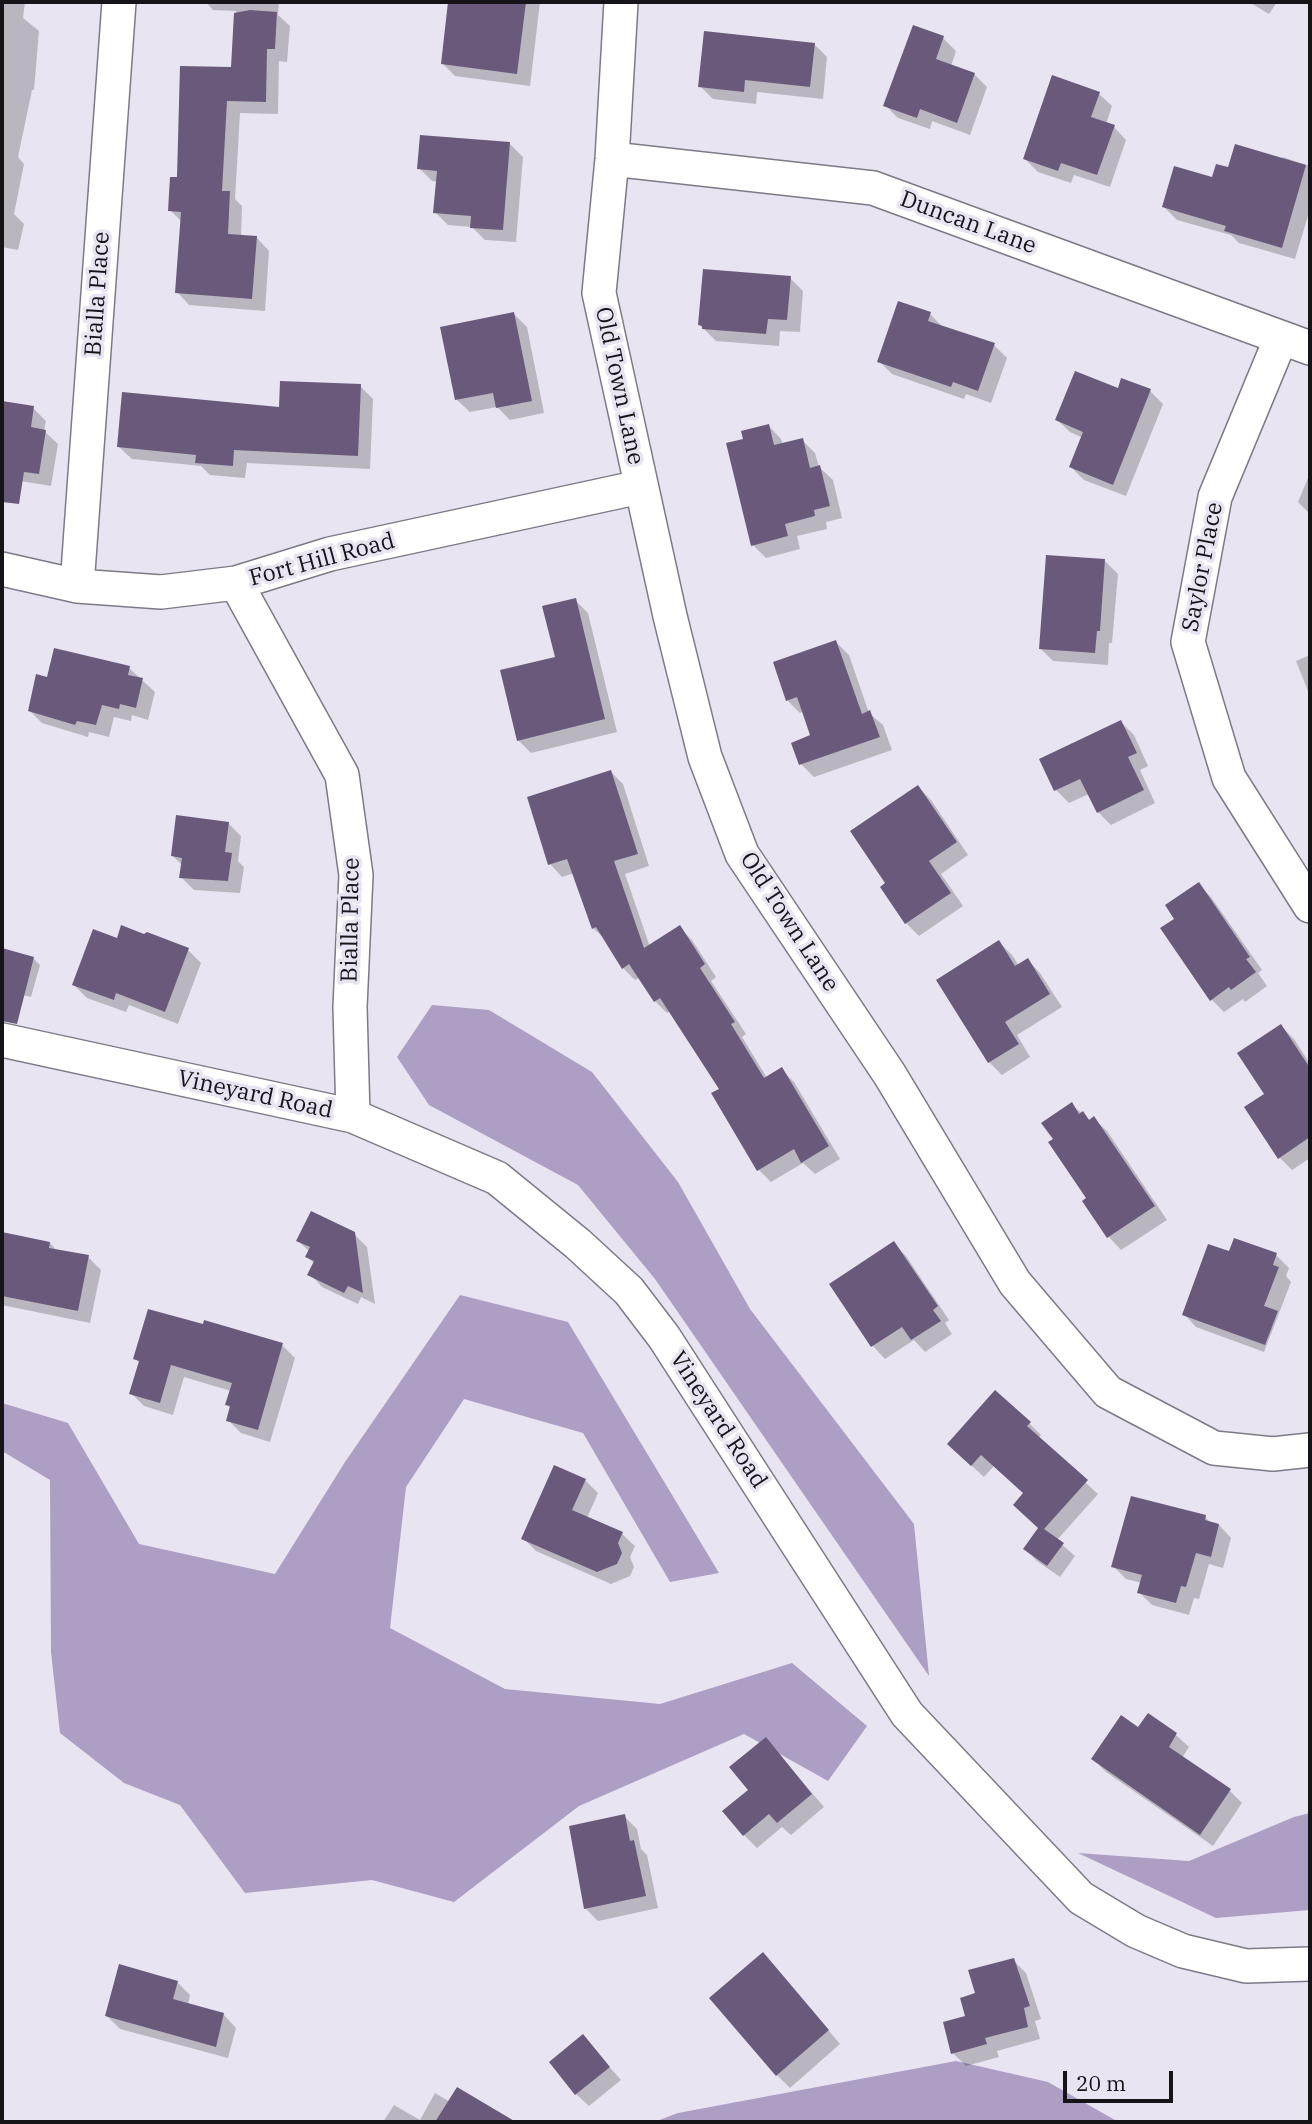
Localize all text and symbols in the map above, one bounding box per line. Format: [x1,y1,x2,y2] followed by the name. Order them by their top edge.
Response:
[896,186,1040,260] street label: Duncan Lane
[80,231,116,357] street label: Bialla Place
[589,305,649,467] street label: Old Town Lane
[1177,500,1229,634] street label: Saylor Place
[246,527,398,593] street label: Fort Hill Road
[734,847,844,997] street label: Old Town Lane
[336,857,366,983] street label: Bialla Place
[175,1065,335,1125] street label: Vineyard Road
[663,1346,773,1494] street label: Vineyard Road
[1067,2058,1177,2102] scale bar
[1076,2069,1126,2097] text: 20 m

